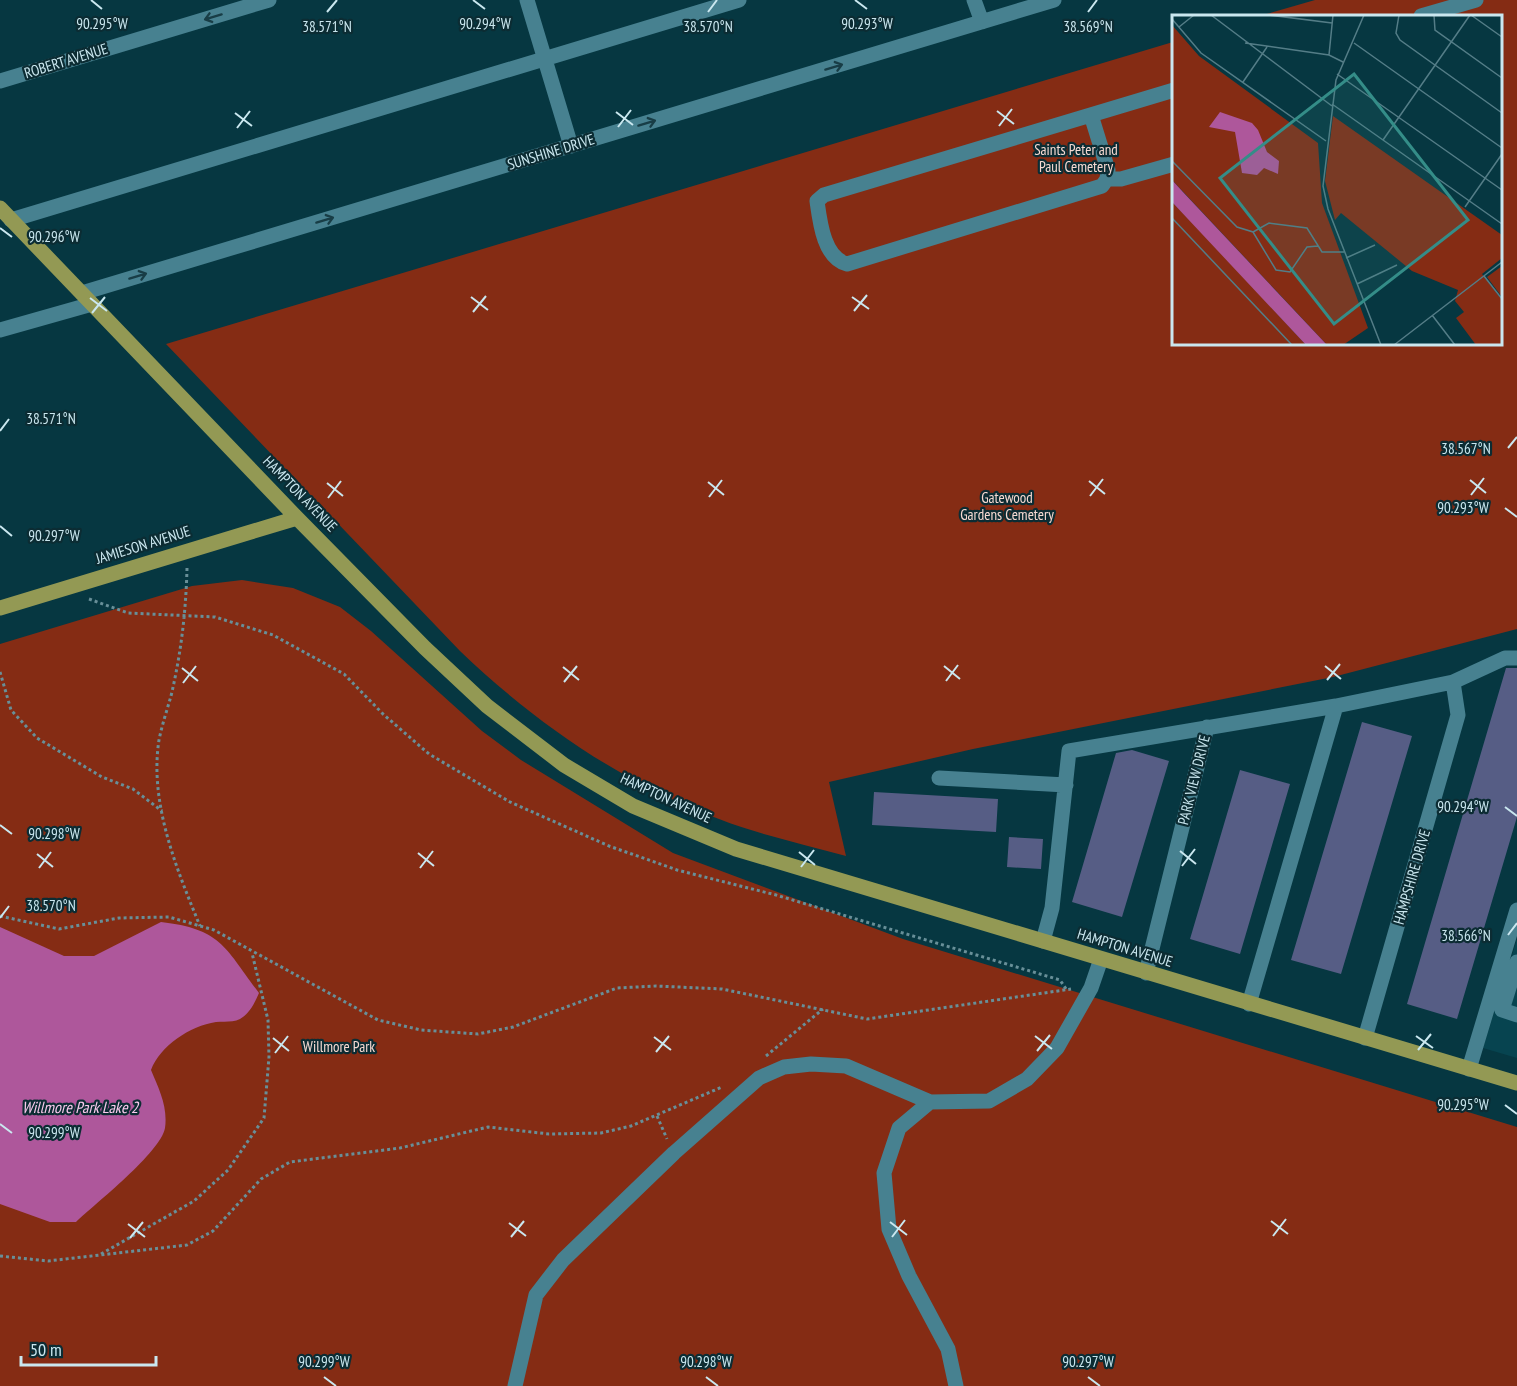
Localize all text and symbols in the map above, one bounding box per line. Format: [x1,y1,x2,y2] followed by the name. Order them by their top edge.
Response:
[204,12,223,23] one-way arrow
[76,14,128,33] text: 90.295°W
[459,14,511,33] text: 90.294°W
[841,14,893,33] text: 90.293°W
[1172,15,1502,345] inset map
[302,17,352,36] text: 38.571°N
[683,17,733,36] text: 38.570°N
[1063,17,1113,36] text: 38.569°N
[22,39,110,82] street label: ROBERT AVENUE
[824,61,843,72] one-way arrow
[637,117,656,128] one-way arrow
[505,129,597,174] street label: SUNSHINE DRIVE
[1034,140,1118,176] park label: Saints Peter and Paul Cemetery
[315,214,334,225] one-way arrow
[28,227,80,246] text: 90.296°W
[128,270,147,281] one-way arrow
[26,409,76,428] text: 38.571°N
[1441,439,1491,458] text: 38.567°N
[259,452,341,536] street label: HAMPTON AVENUE
[960,488,1054,524] park label: Gatewood Gardens Cemetery
[1437,498,1489,517] text: 90.293°W
[92,521,192,568] street label: JAMIESON AVENUE
[28,526,80,545] text: 90.297°W
[1173,733,1214,827] street label: PARK VIEW DRIVE
[617,768,715,827] street label: HAMPTON AVENUE
[1437,797,1489,816] text: 90.294°W
[28,824,80,843] text: 90.298°W
[1389,827,1434,927] street label: HAMPSHIRE DRIVE
[26,896,76,915] text: 38.570°N
[1075,924,1175,971] street label: HAMPTON AVENUE
[1441,926,1491,945] text: 38.566°N
[303,1037,375,1056] park label: Willmore Park
[1437,1095,1489,1114] text: 90.295°W
[22,1097,140,1117] water label: Willmore Park Lake 2
[28,1123,80,1142] text: 90.299°W
[21,1329,156,1367] scale bar
[30,1338,62,1361] text: 50 m
[298,1352,350,1371] text: 90.299°W
[680,1352,732,1371] text: 90.298°W
[1062,1352,1114,1371] text: 90.297°W

